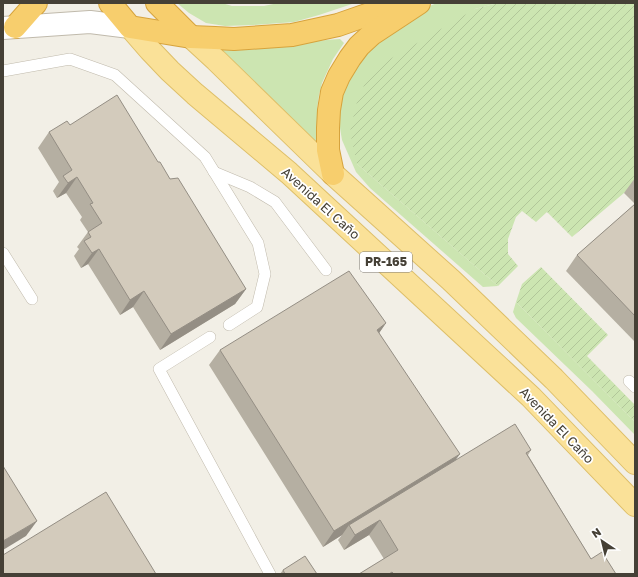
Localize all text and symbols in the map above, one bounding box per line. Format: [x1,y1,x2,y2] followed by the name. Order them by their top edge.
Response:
[279,164,364,242] street label: Avenida El Caño
[360,252,412,272] road number: PR-165
[517,384,598,467] street label: Avenida El Caño
[582,521,622,561] north arrow
[589,525,603,540] text: N

